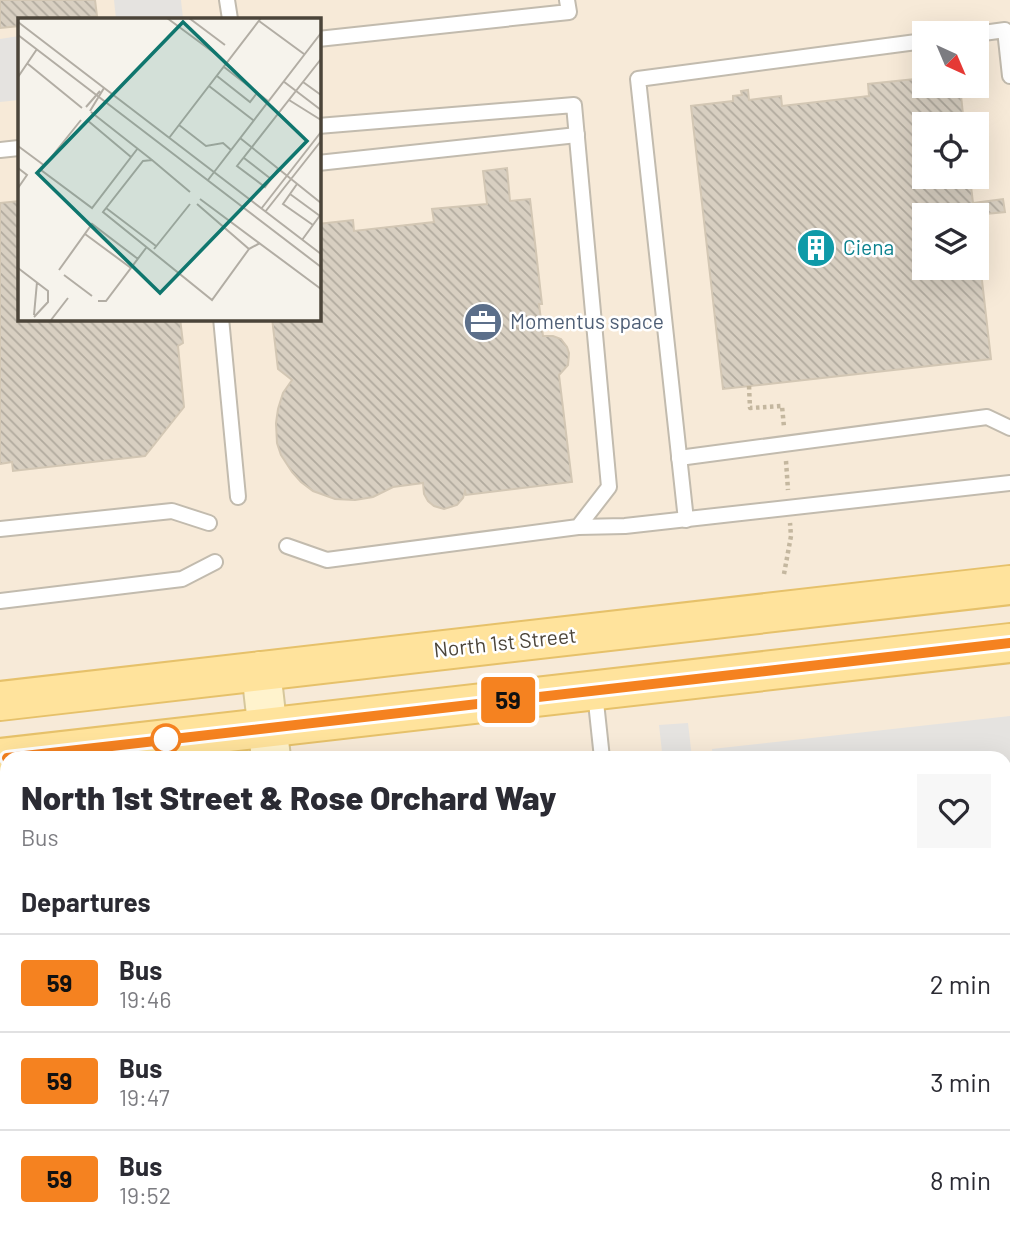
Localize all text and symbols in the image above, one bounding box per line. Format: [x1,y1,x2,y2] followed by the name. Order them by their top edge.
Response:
[18,18,320,320] inset map
[912,21,989,98] north arrow
[912,21,989,280] map controls
[912,112,989,189] button: locate
[912,203,989,280] button: layers
[795,227,837,269] building icon: Ciena
[843,234,894,259] place label: Ciena
[462,301,504,343] office icon: Momentus space
[510,308,664,333] place label: Momentus space
[432,622,577,661] street label: North 1st Street
[476,677,540,723] line badge: 59
[495,685,521,714] text: 59
[151,724,181,754] unlabelled marker
[917,774,991,848] button: heart
[21,777,556,817] text: North 1st Street & Rose Orchard Way
[21,823,59,851] text: Bus
[21,886,151,917] text: Departures
[119,954,162,985] text: Bus
[47,968,72,997] text: 59
[930,968,991,999] text: 2 min
[119,985,171,1013] text: 19:46
[119,1052,162,1083] text: Bus
[47,1066,72,1095] text: 59
[930,1066,991,1097] text: 3 min
[119,1083,170,1111] text: 19:47
[119,1150,162,1181] text: Bus
[47,1164,72,1193] text: 59
[930,1164,991,1195] text: 8 min
[119,1181,171,1209] text: 19:52

